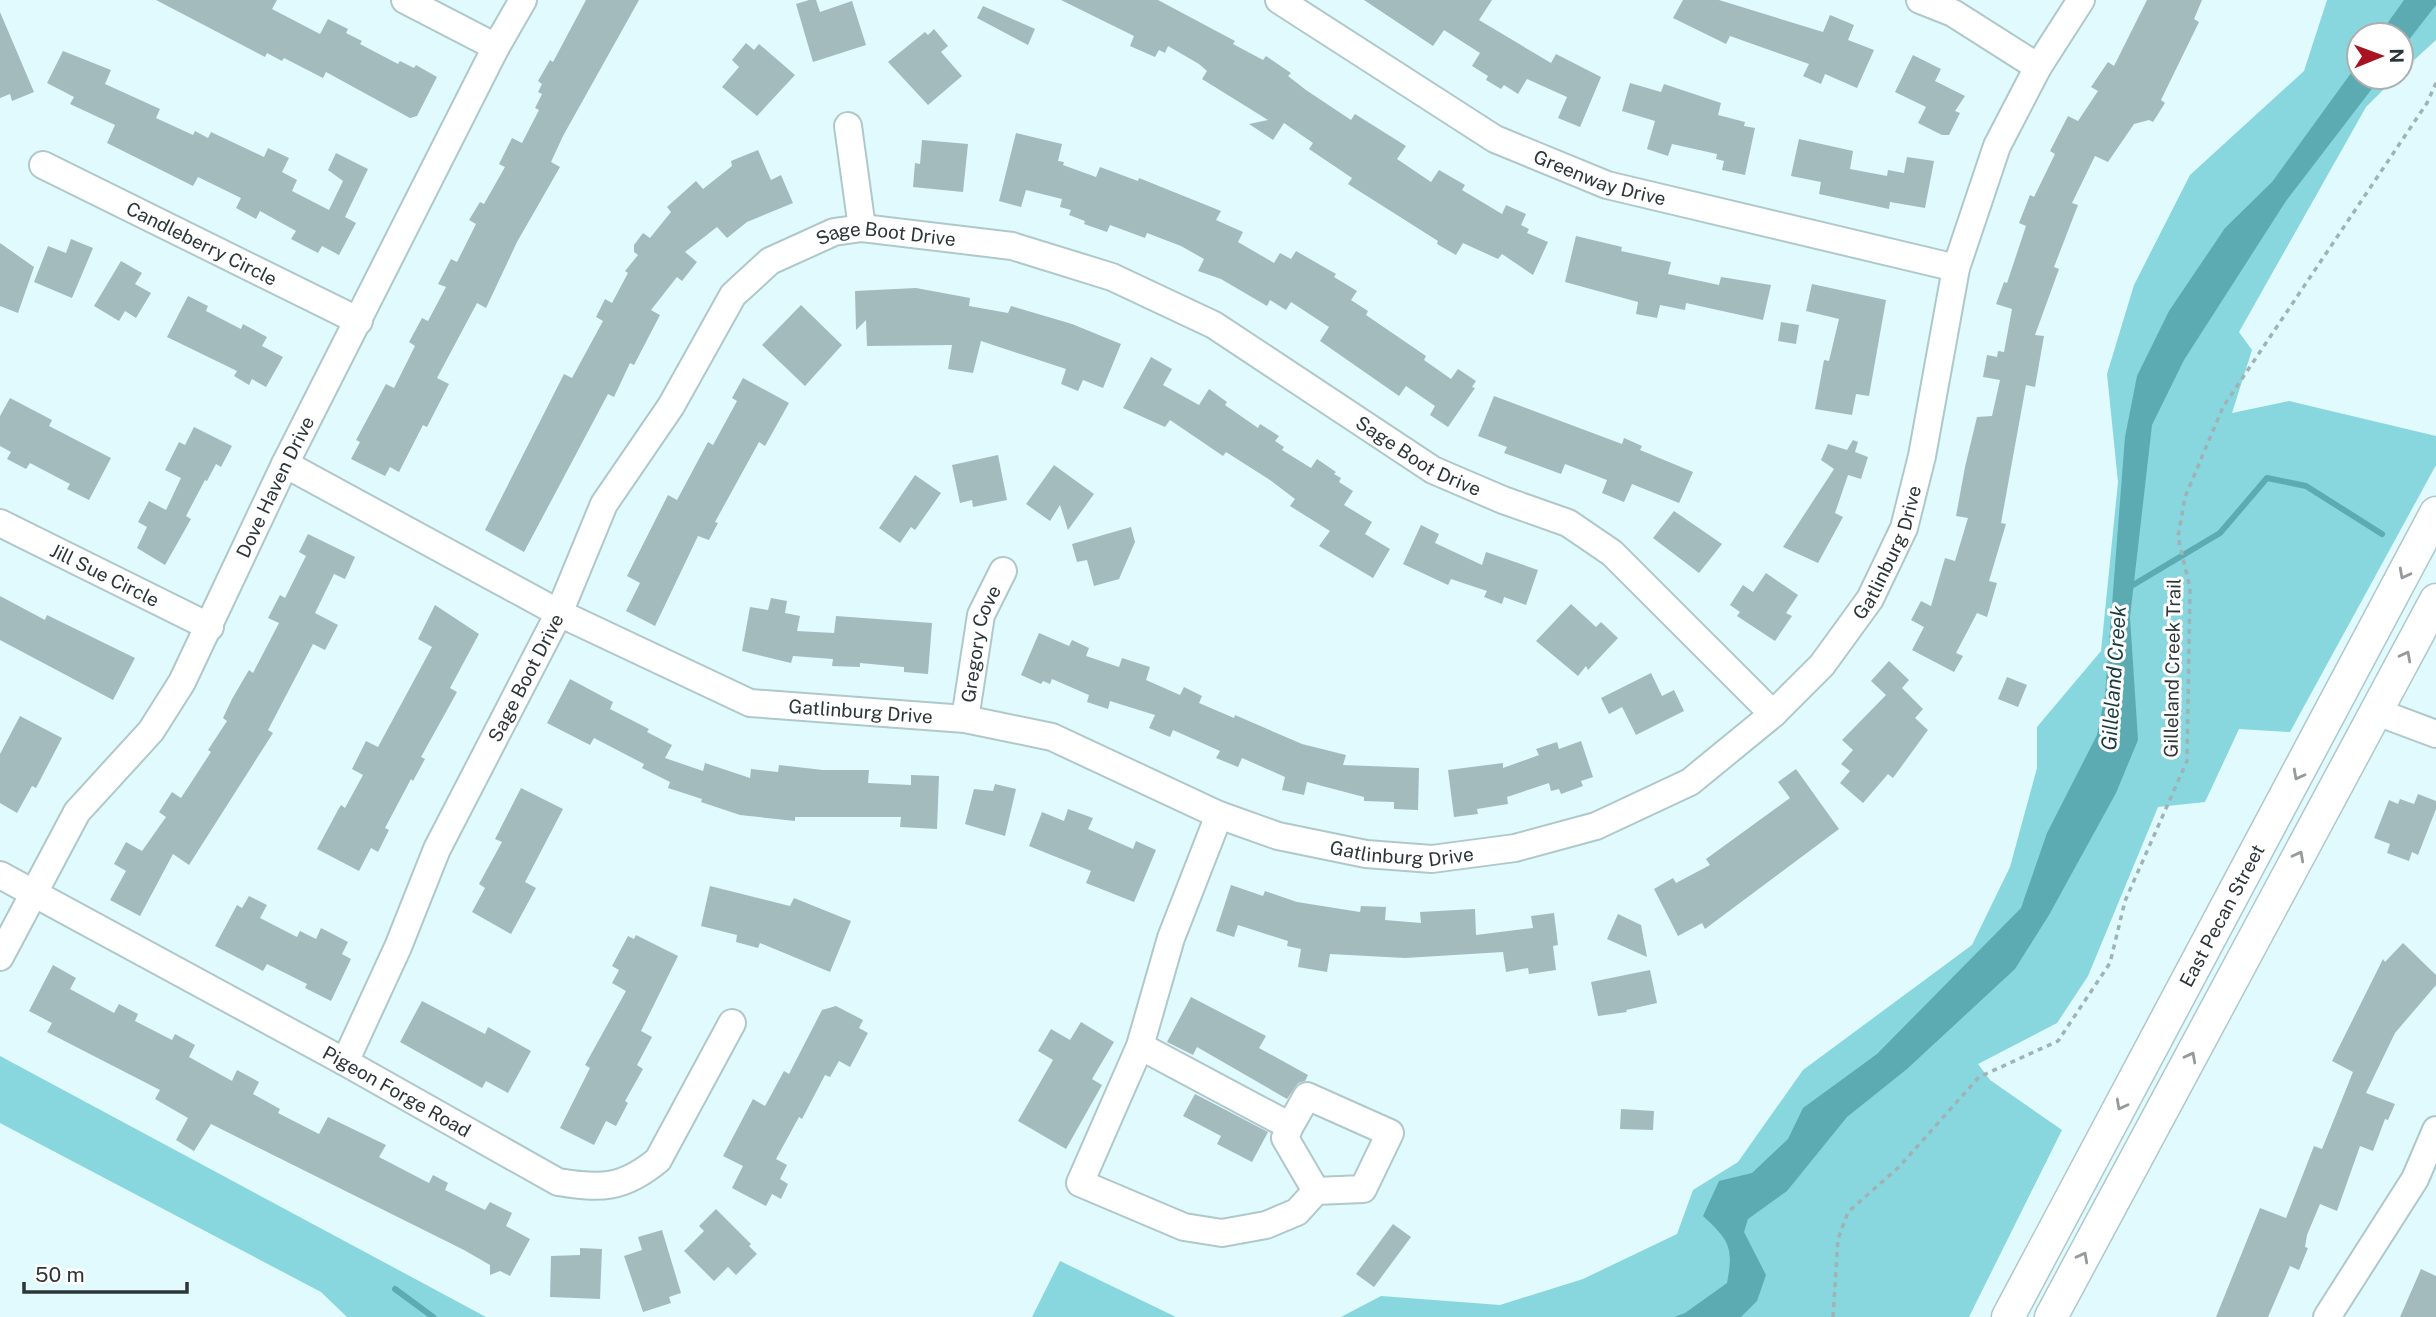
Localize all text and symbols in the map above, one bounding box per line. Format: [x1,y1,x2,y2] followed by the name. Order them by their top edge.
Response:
[2345,21,2415,91] north arrow
[2386,48,2408,63] text: N
[1531,145,1668,210] street label: Greenway Drive
[123,197,281,290] street label: Candleberry Circle
[812,217,957,250] street label: Sage Boot Drive
[1352,411,1484,500] street label: Sage Boot Drive
[231,412,318,561] street label: Dove Haven Drive
[1848,483,1925,624] street label: Gatlinburg Drive
[47,539,163,611] street label: Jill Sue Circle
[2399,567,2412,579] one-way arrow
[2159,578,2185,758] street label: Gilleland Creek Trail
[957,581,1005,704] street label: Gregory Cove
[2096,604,2131,751] water label: Gilleland Creek
[483,610,568,745] street label: Sage Boot Drive
[2398,651,2412,663] one-way arrow
[788,695,934,728] street label: Gatlinburg Drive
[2292,768,2306,780] one-way arrow
[1328,836,1475,870] street label: Gatlinburg Drive
[2175,840,2269,990] street label: East Pecan Street
[2291,851,2304,863] one-way arrow
[319,1041,475,1142] street label: Pigeon Forge Road
[2183,1051,2196,1064] one-way arrow
[2116,1098,2129,1110] one-way arrow
[24,1250,187,1294] scale bar
[2075,1252,2088,1264] one-way arrow
[35,1262,85,1287] text: 50 m

